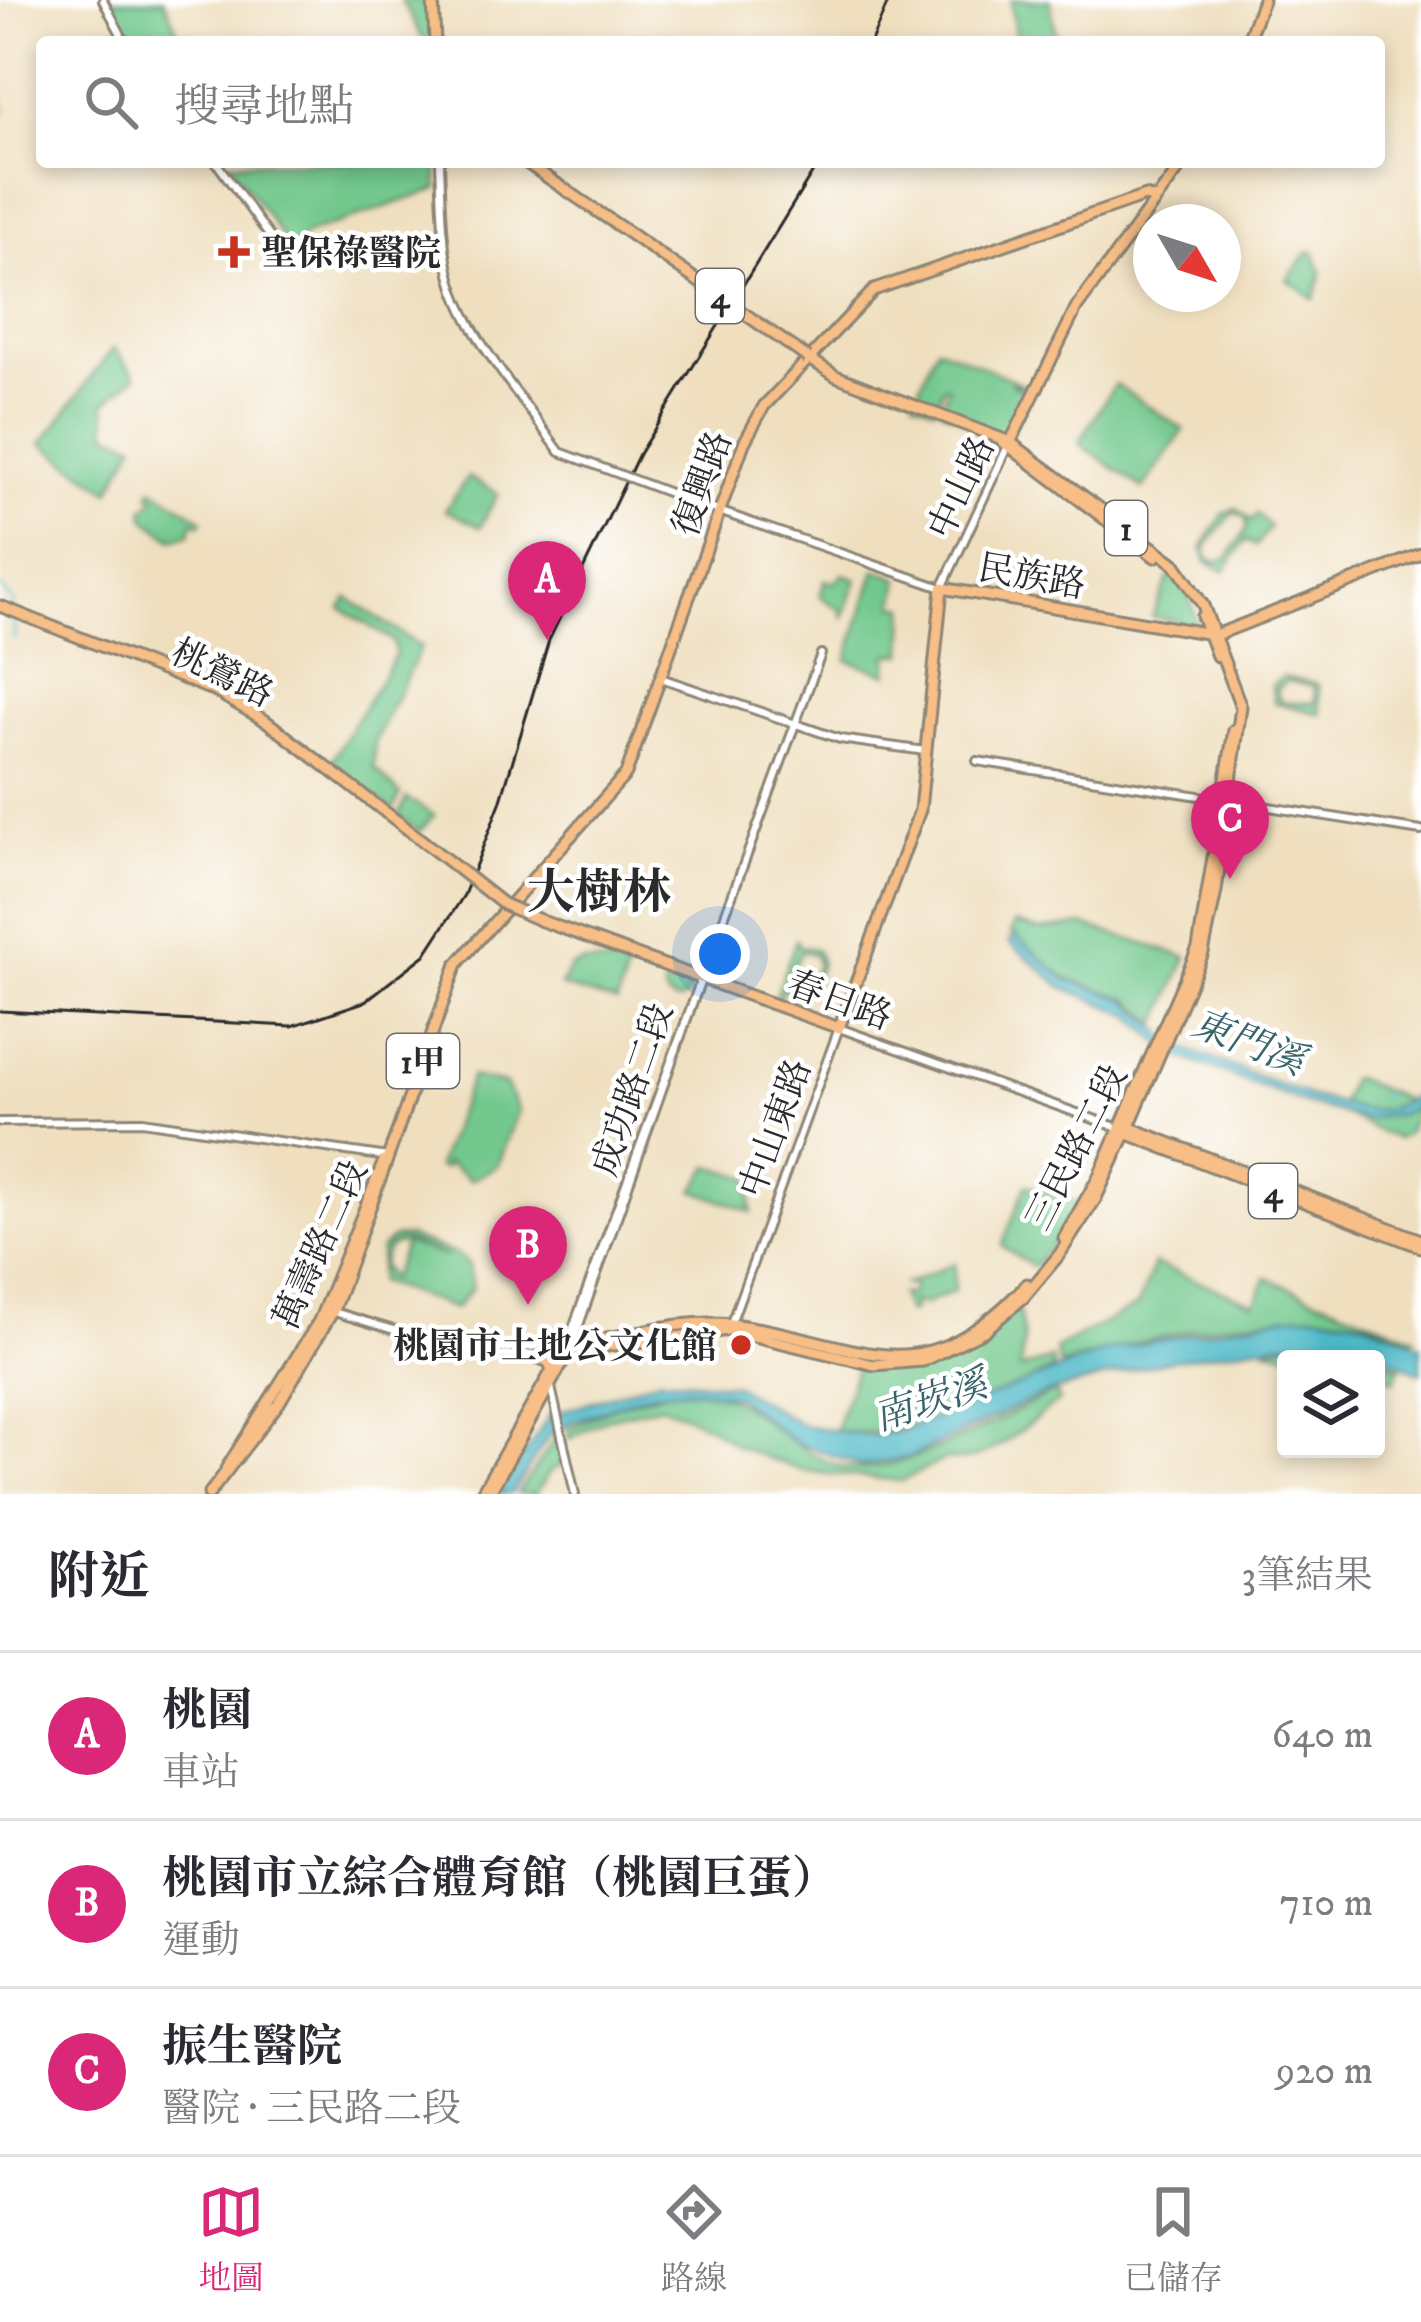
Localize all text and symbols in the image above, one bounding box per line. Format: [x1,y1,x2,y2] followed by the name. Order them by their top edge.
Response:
[36,36,1385,168] search box
[78,69,144,135] icon: search
[174,80,354,136] text: 搜尋地點
[1133,204,1241,312] north arrow
[261,232,441,277] place label: 聖保祿醫院
[218,236,250,268] marker: 聖保祿醫院
[696,269,744,323] road number: 4
[664,425,743,542] street label: 復興路
[919,430,1005,547] street label: 中山路
[1105,501,1147,555] road number: 1
[508,541,586,640] pin: A
[974,546,1089,609] street label: 民族路
[163,630,280,718] street label: 桃鶯路
[1191,780,1269,879] pin: C
[527,864,671,924] district label: 大樹林
[690,924,750,984] your location
[781,962,898,1041] street label: 春日路
[583,997,684,1182] street label: 成功路二段
[1185,999,1315,1089] water label: 東門溪
[387,1034,459,1088] road number: 1甲
[731,1053,822,1204] street label: 中山東路
[1016,1058,1138,1239] street label: 三民路二段
[264,1154,378,1336] street label: 萬壽路二段
[1249,1164,1297,1218] road number: 4
[489,1206,567,1305] pin: B
[393,1325,717,1370] place label: 桃園市土地公文化館
[728,1332,754,1358] marker: 桃園市土地公文化館
[1277,1350,1385,1458] map controls
[1277,1350,1385,1458] button: layers
[868,1359,998,1443] water label: 南崁溪
[48,1546,150,1610] text: 附近
[1241,1552,1373,1601] text: 3筆結果
[162,1684,252,1740] text: 桃園
[75,1711,99,1760] text: A
[1272,1711,1373,1760] text: 640 m
[162,1749,240,1798] text: 車站
[162,1852,837,1908] text: 桃園市立綜合體育館（桃園巨蛋）
[75,1879,99,1928] text: B
[1280,1879,1373,1928] text: 710 m
[162,1917,240,1966] text: 運動
[162,2020,342,2076] text: 振生醫院
[74,2047,100,2096] text: C
[1276,2047,1373,2096] text: 920 m
[162,2085,461,2134] text: 醫院 · 三民路二段
[198,2179,264,2300] tab: 地圖
[661,2179,727,2300] tab: 路線
[1124,2179,1223,2300] tab: 已儲存

